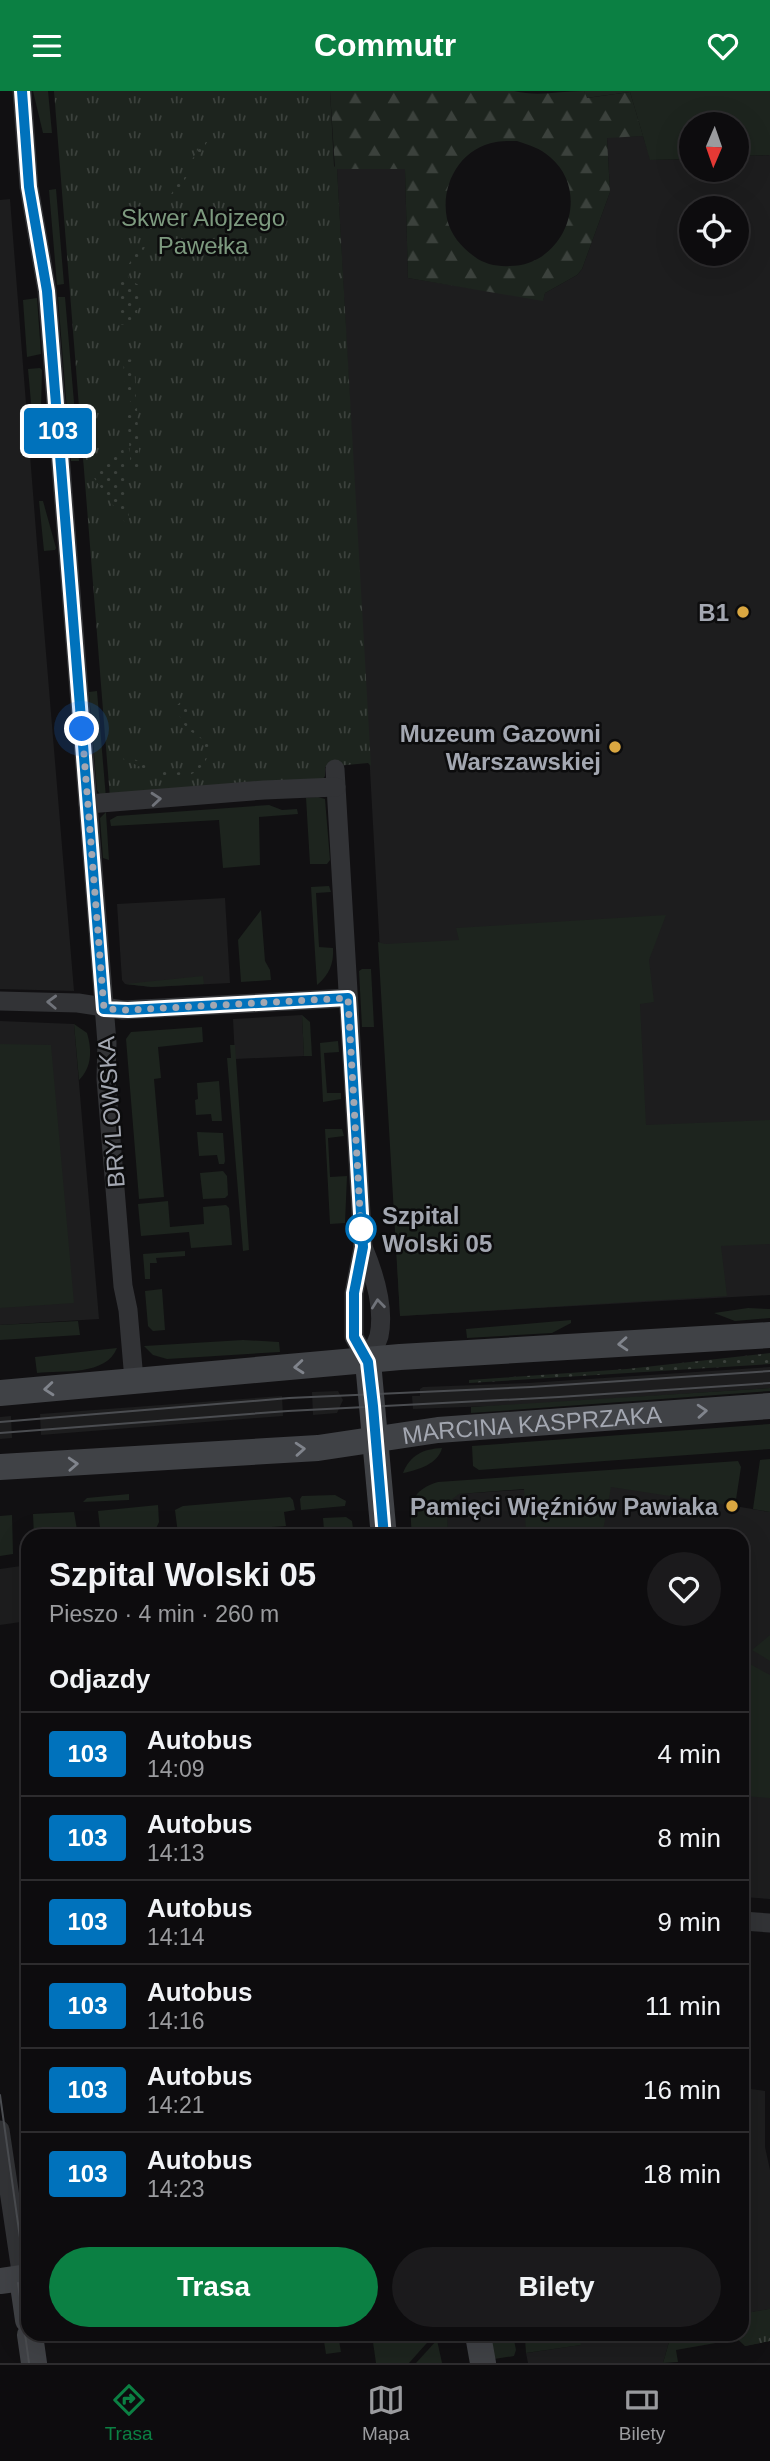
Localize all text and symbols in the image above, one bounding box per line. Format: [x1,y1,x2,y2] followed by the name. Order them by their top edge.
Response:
[28,27,66,65] icon: menu
[314,27,456,63] text: Commutr
[704,27,742,65] icon: heart
[679,112,749,182] north arrow
[679,112,749,266] map controls
[679,196,749,266] button: locate
[121,204,285,259] park label: Skwer Alojzego Pawełka
[18,408,98,454] line badge: 103
[38,417,78,444] text: 103
[698,599,729,626] place label: B1
[735,604,751,620] marker: B1
[64,711,99,746] your location
[400,720,601,775] place label: Muzeum Gazowni Warszawskiej
[607,739,623,755] marker: Muzeum Gazowni Warszawskiej
[150,792,161,807] one-way arrow
[47,995,58,1010] one-way arrow
[92,1035,130,1189] street label: BRYLOWSKA
[382,1202,492,1257] place label: Szpital Wolski 05
[346,1214,376,1244] marker: Szpital Wolski 05
[371,1299,386,1310] one-way arrow
[617,1337,628,1352] one-way arrow
[294,1359,305,1374] one-way arrow
[43,1381,55,1396] one-way arrow
[400,1400,663,1449] street label: MARCINA KASPRZAKA
[697,1404,708,1419] one-way arrow
[295,1442,306,1457] one-way arrow
[68,1457,79,1472] one-way arrow
[410,1493,719,1520] place label: Pamięci Więźniów Pawiaka
[724,1498,740,1514] marker: Pamięci Więźniów Pawiaka
[647,1552,721,1626] button: heart
[49,1556,316,1593] text: Szpital Wolski 05
[49,1601,279,1627] text: Pieszo · 4 min · 260 m
[49,1664,150,1694] text: Odjazdy
[147,1725,252,1755] text: Autobus
[657,1739,721,1769] text: 4 min
[67,1740,108,1767] text: 103
[147,1756,205,1782] text: 14:09
[147,1809,252,1839] text: Autobus
[657,1823,721,1853] text: 8 min
[67,1824,108,1851] text: 103
[147,1840,205,1866] text: 14:13
[147,1893,252,1923] text: Autobus
[657,1907,721,1937] text: 9 min
[67,1908,108,1935] text: 103
[147,1924,205,1950] text: 14:14
[147,1977,252,2007] text: Autobus
[645,1991,721,2021] text: 11 min
[67,1992,108,2019] text: 103
[147,2008,205,2034] text: 14:16
[147,2061,252,2091] text: Autobus
[643,2075,721,2105] text: 16 min
[67,2076,108,2103] text: 103
[147,2092,205,2118] text: 14:21
[147,2145,252,2175] text: Autobus
[643,2159,721,2189] text: 18 min
[67,2160,108,2187] text: 103
[147,2176,205,2202] text: 14:23
[49,2247,378,2327] button: Trasa
[392,2247,721,2327] button: Bilety
[105,2381,153,2445] tab: Trasa
[362,2381,409,2445] tab: Mapa
[619,2381,665,2445] tab: Bilety

